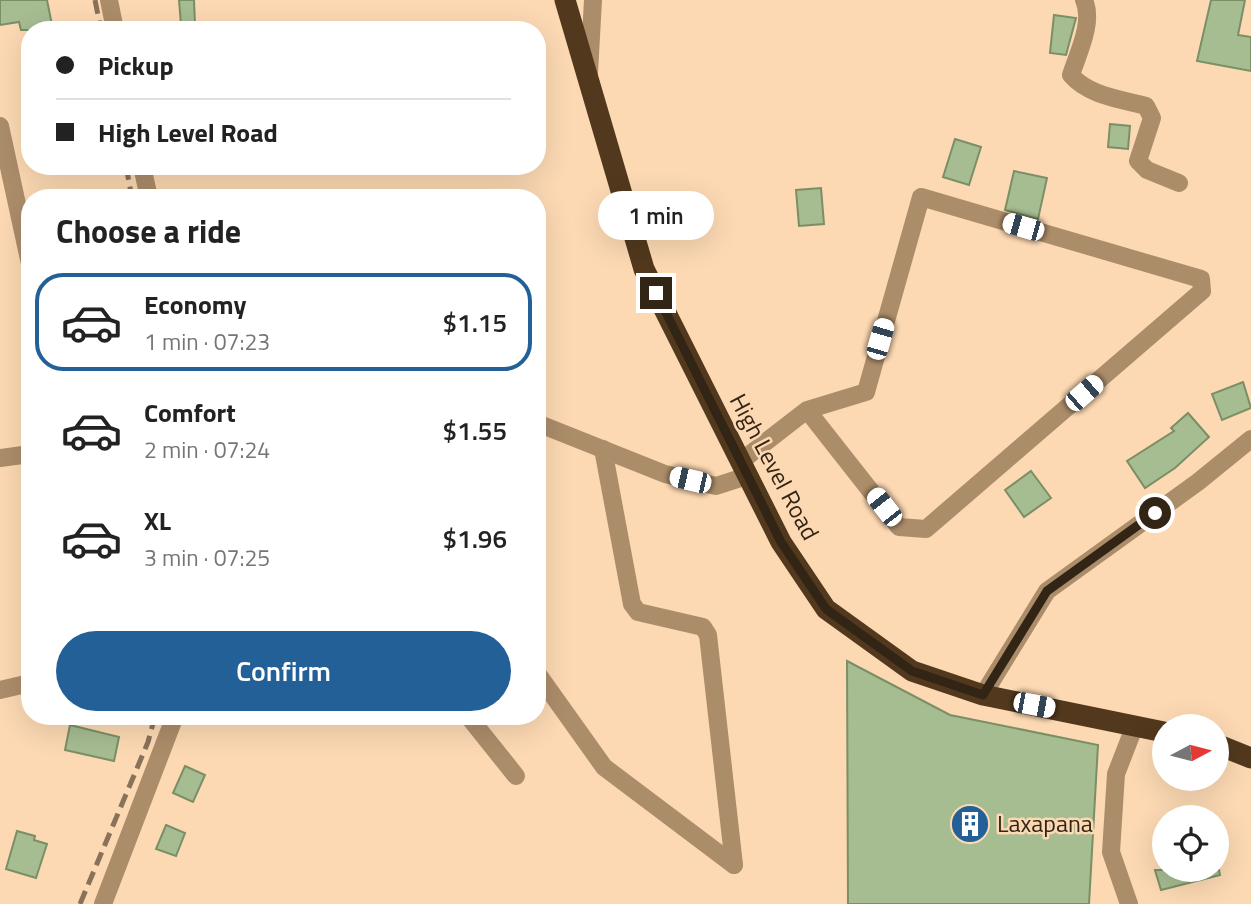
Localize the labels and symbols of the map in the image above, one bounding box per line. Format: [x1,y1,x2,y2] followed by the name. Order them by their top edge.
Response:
[598,191,714,240] callout: 1 min
[1000,211,1047,243] car
[640,277,672,309] route end
[865,316,896,362] car
[1062,371,1107,415] car
[721,387,829,546] street label: High Level Road
[668,465,713,495] car
[863,484,906,530] car
[1139,497,1171,529] route start
[1012,691,1057,719] car
[1152,714,1228,791] north arrow
[949,803,991,845] building icon: Laxapana
[997,805,1093,841] place label: Laxapana

